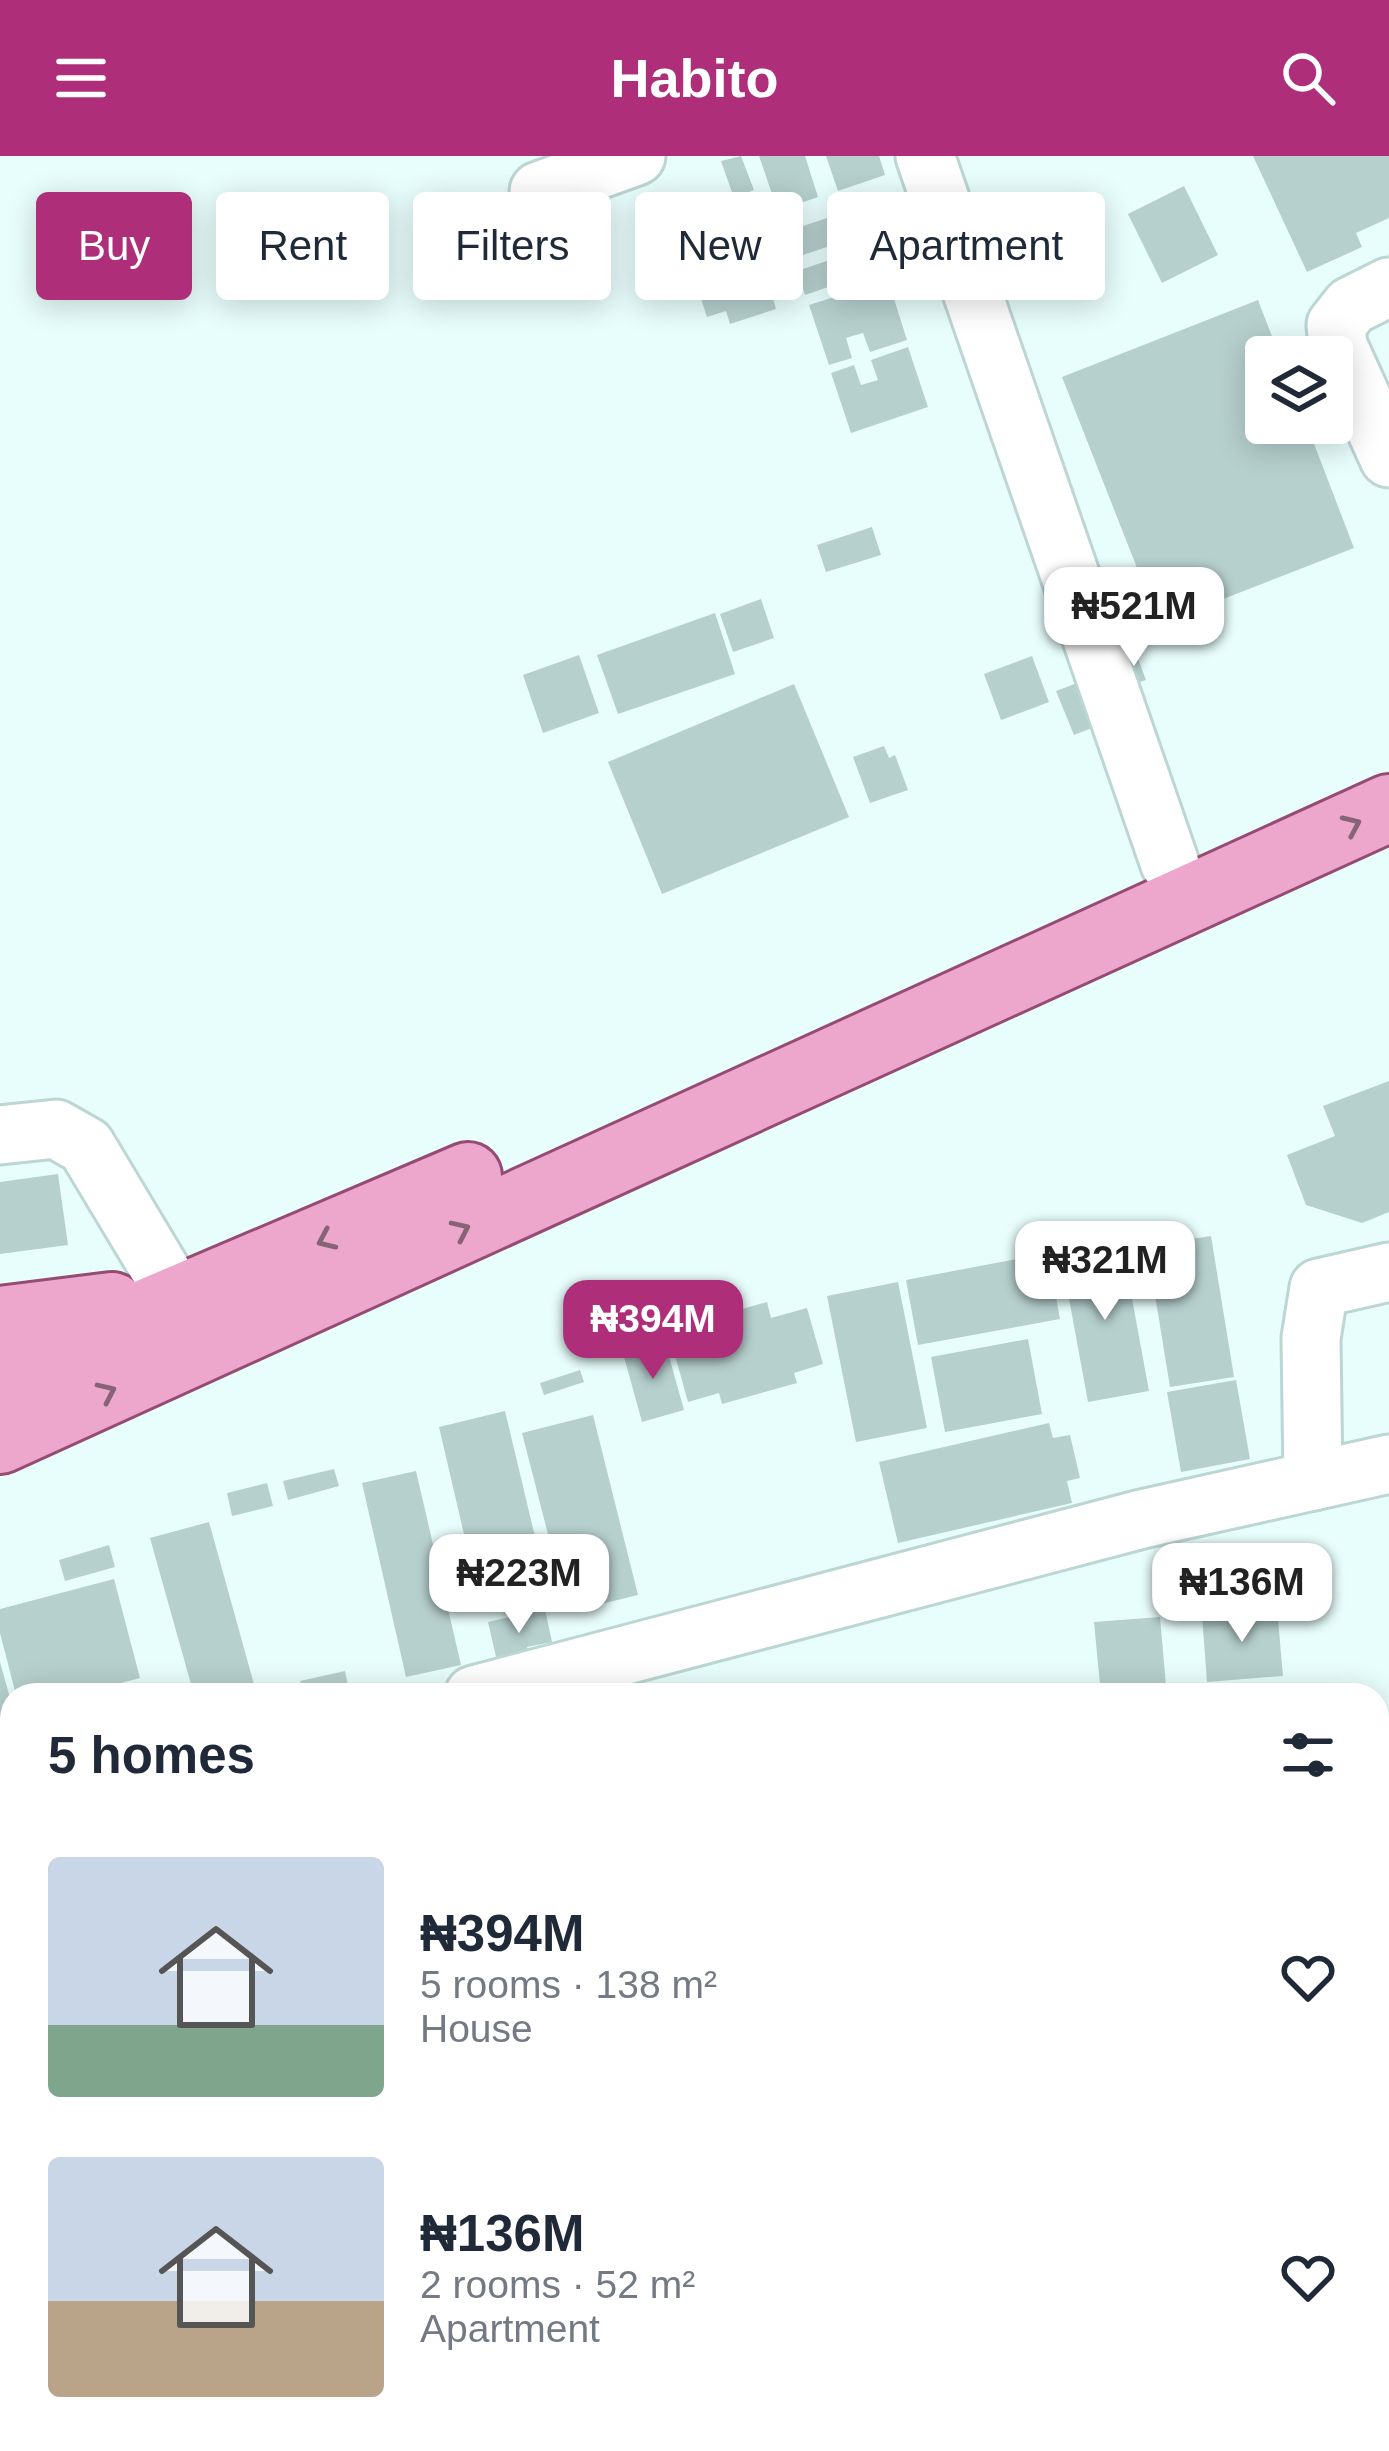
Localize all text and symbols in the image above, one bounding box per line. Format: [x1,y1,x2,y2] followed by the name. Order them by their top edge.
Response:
[48,45,114,111] icon: menu
[1275,45,1341,111] icon: search
[611,48,779,108] text: Habito
[36,192,192,300] chip: Buy
[216,192,389,300] chip: Rent
[413,192,611,300] chip: Filters
[635,192,803,300] chip: New
[827,192,1105,300] chip: Apartment
[1245,336,1353,444] map controls
[1245,336,1353,444] button: layers
[1050,567,1218,669] pin: ₦521M
[1071,584,1197,627] text: ₦521M
[1339,816,1361,839] one-way arrow
[449,1220,470,1244] one-way arrow
[1021,1221,1189,1323] pin: ₦321M
[317,1226,339,1250] one-way arrow
[1042,1238,1168,1281] text: ₦321M
[569,1280,737,1382] pin: ₦394M
[590,1297,716,1340] text: ₦394M
[95,1383,116,1407] one-way arrow
[435,1534,603,1636] pin: ₦223M
[1158,1543,1326,1645] pin: ₦136M
[456,1551,582,1594] text: ₦223M
[1179,1560,1305,1603] text: ₦136M
[1275,1722,1341,1788] icon: filters
[48,1727,255,1784] text: 5 homes
[144,1905,288,2049] icon: home
[420,1905,584,1962] text: ₦394M
[1275,1944,1341,2010] icon: heart
[420,1963,717,2006] text: 5 rooms · 138 m²
[420,2007,533,2050] text: House
[144,2205,288,2349] icon: home
[420,2205,584,2262] text: ₦136M
[1275,2244,1341,2310] icon: heart
[420,2263,695,2306] text: 2 rooms · 52 m²
[420,2307,600,2350] text: Apartment

